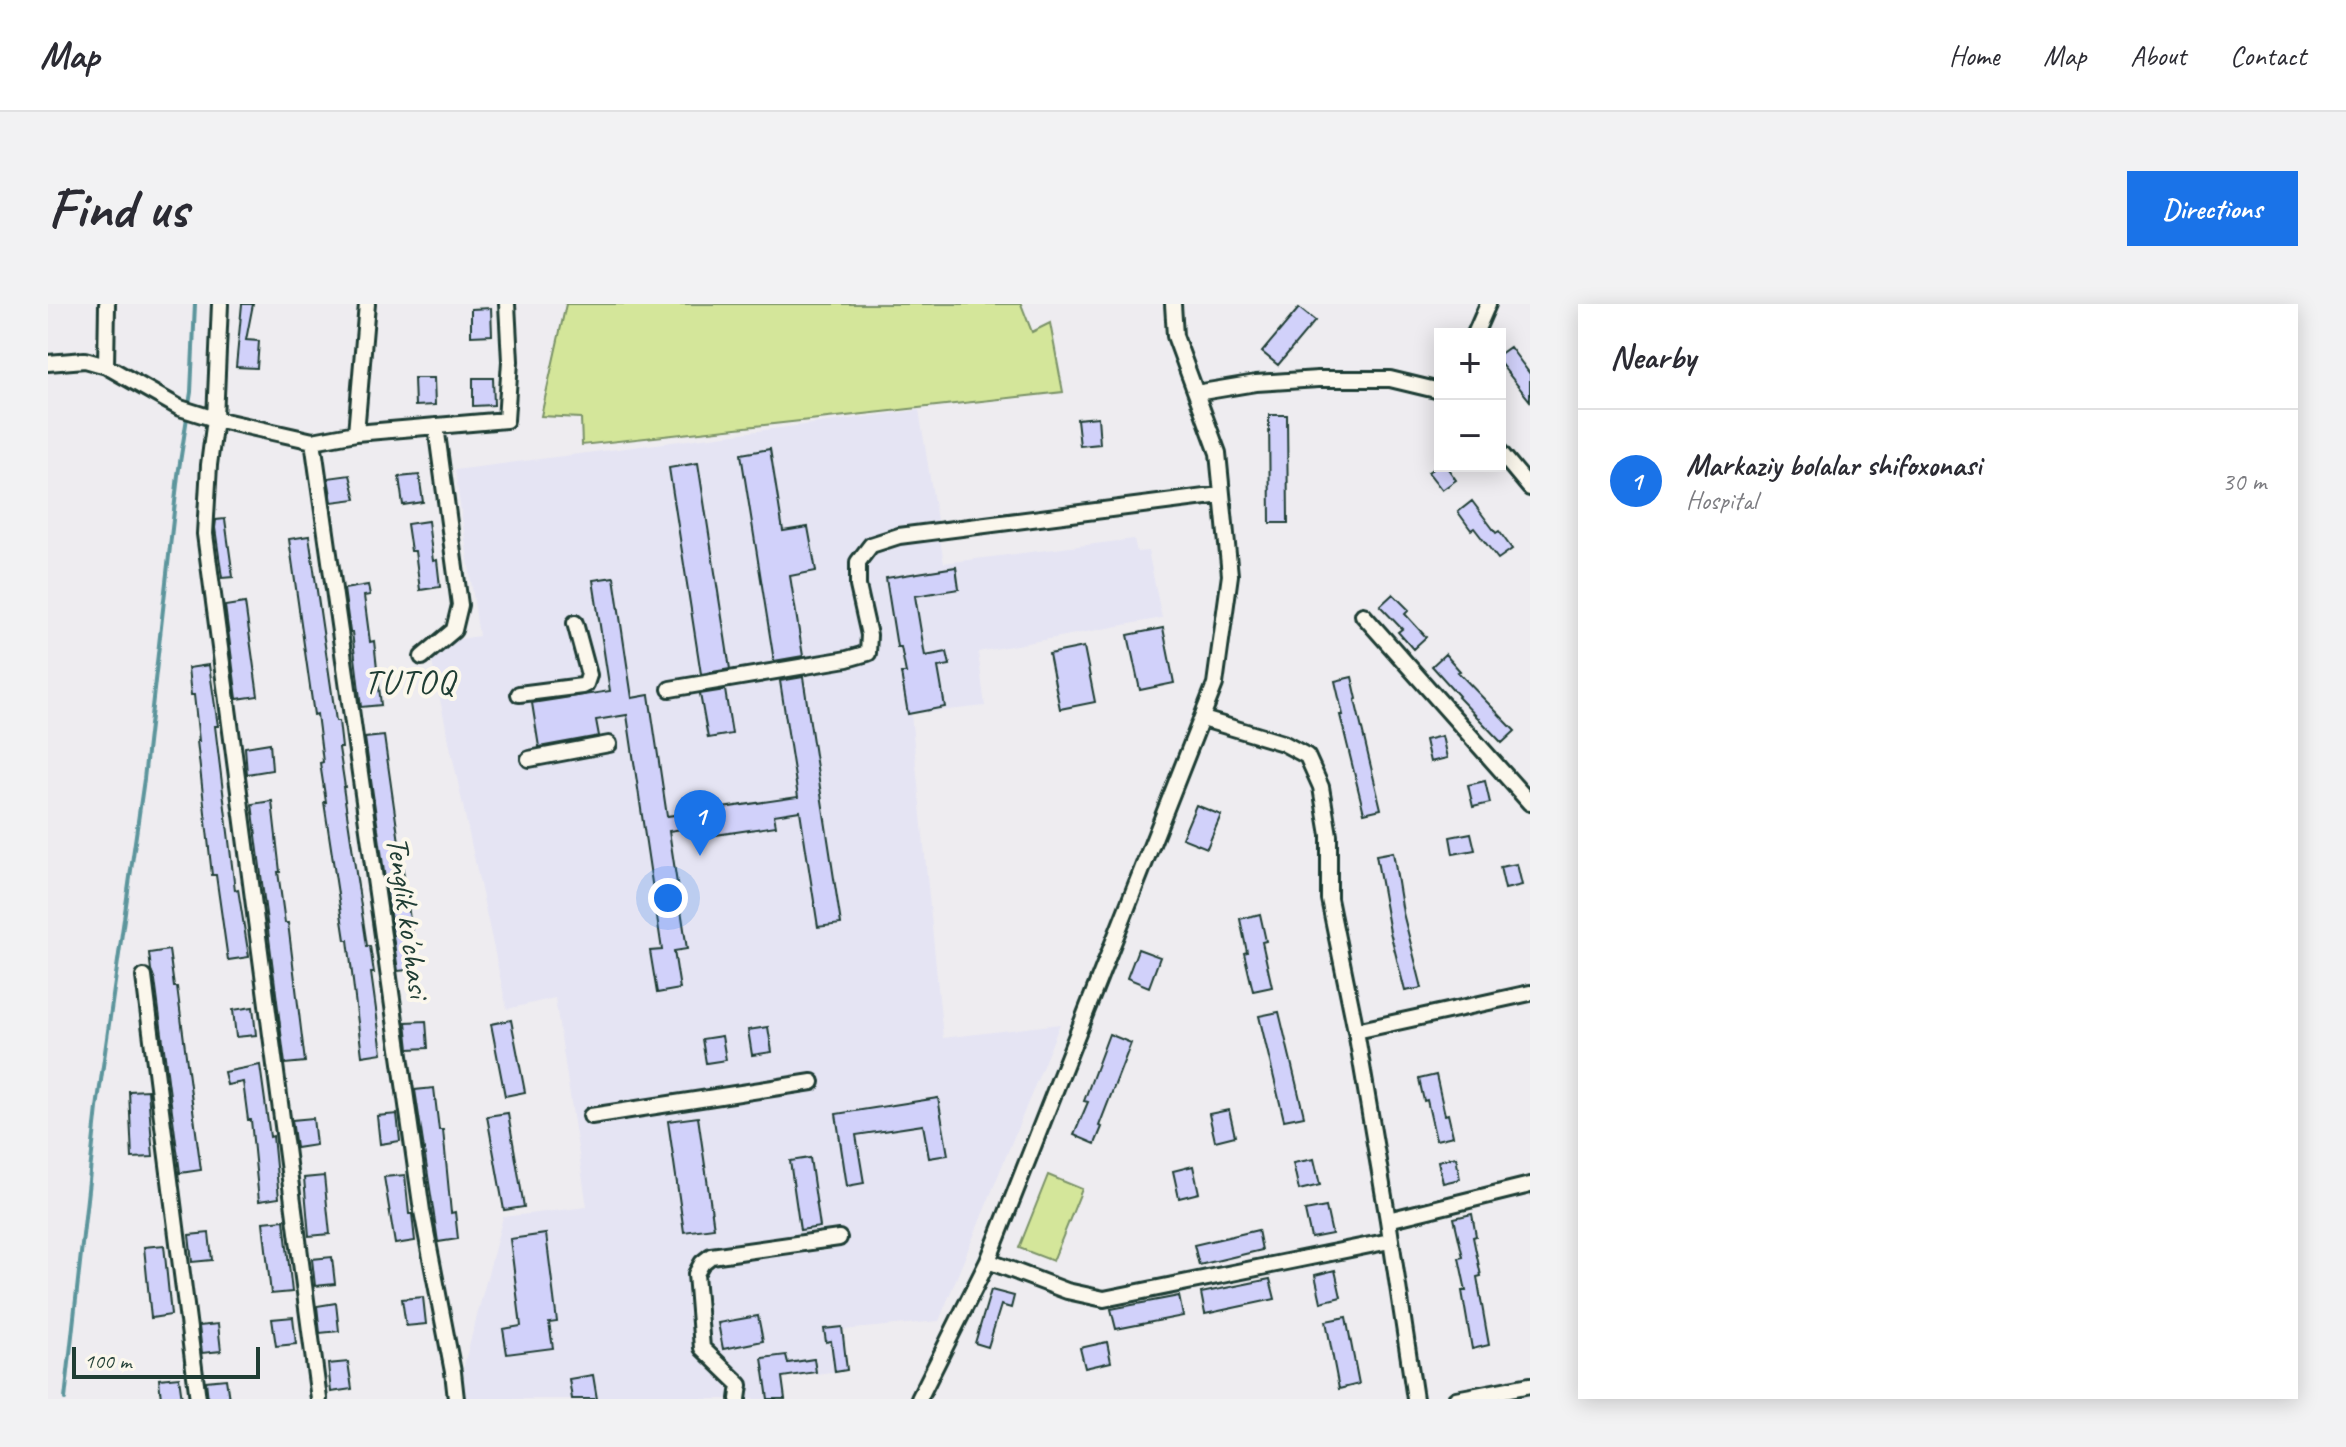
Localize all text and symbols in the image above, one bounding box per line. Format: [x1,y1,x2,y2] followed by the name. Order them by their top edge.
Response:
[40,32,99,79] text: Map
[1949,38,1999,73] text: Home
[2043,38,2086,73] text: Map
[2130,38,2186,73] text: About
[2230,38,2306,73] text: Contact
[2127,171,2298,246] button: Directions
[48,173,188,244] text: Find us
[1434,328,1506,472] map controls
[1434,328,1506,400] button: +
[1610,335,1696,378] text: Nearby
[1434,400,1506,472] button: −
[1686,446,1981,484] text: Markaziy bolalar shifoxonasi
[1630,465,1642,498] text: 1
[2222,465,2266,498] text: 30 m
[1686,484,1757,517] text: Hospital
[364,660,458,703] district label: TUTOQ
[674,790,726,856] pin: 1
[377,834,441,1004] street label: Tenglik ko'chasi
[648,878,688,918] your location
[72,1343,260,1379] scale bar
[84,1347,131,1375] text: 100 m

